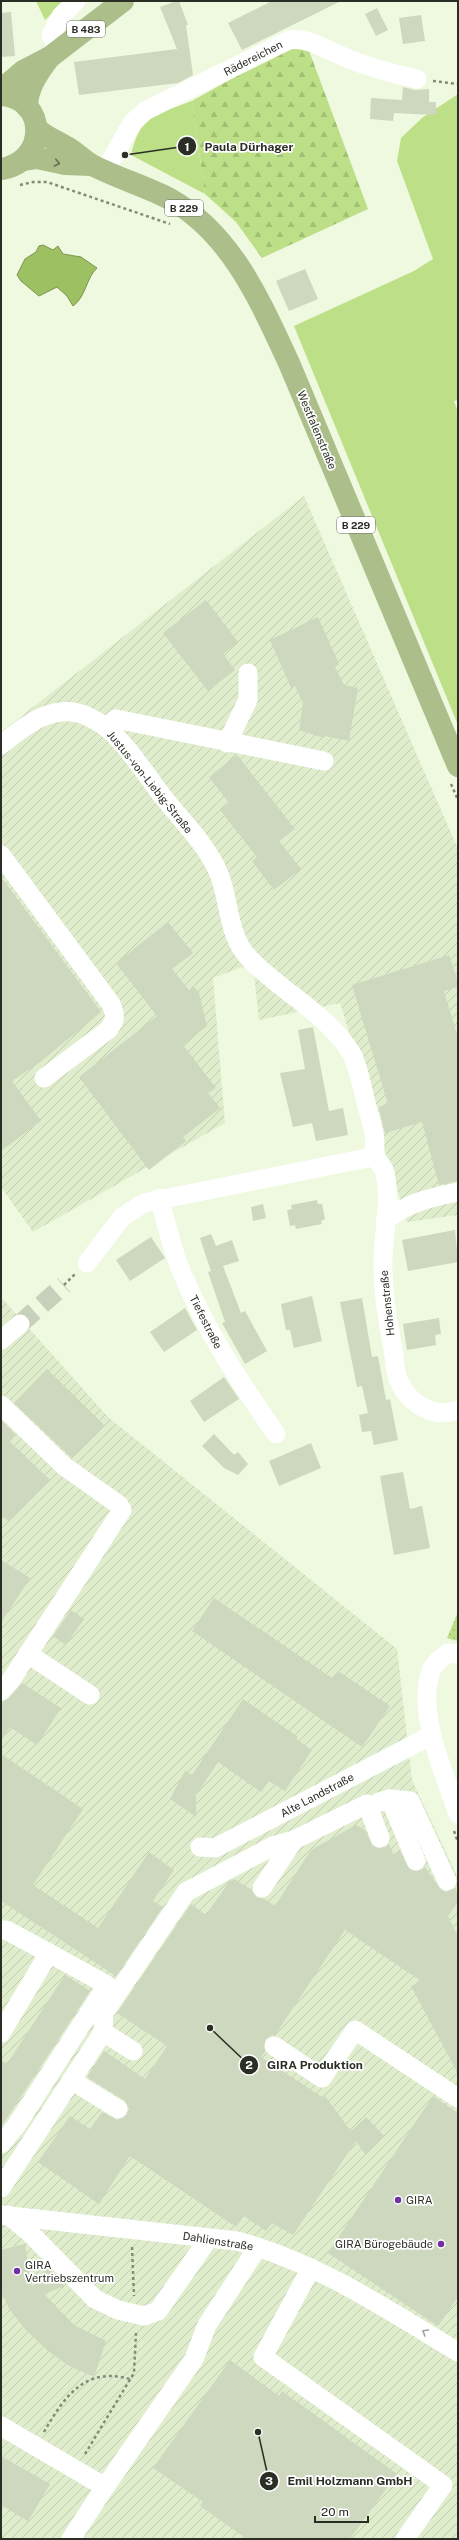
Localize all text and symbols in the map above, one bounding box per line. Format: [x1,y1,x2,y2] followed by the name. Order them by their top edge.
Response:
[67,21,105,37] road number: B 483
[222,38,284,78] street label: Rädereichen
[177,134,302,158] callout: Paula Dürhager
[184,140,190,154] text: 1
[205,140,294,154] text: Paula Dürhager
[54,158,60,166] one-way arrow
[165,200,203,216] road number: B 229
[295,389,339,471] street label: Westfalenstraße
[337,517,375,533] road number: B 229
[105,728,195,836] street label: Justus-von-Liebig-Straße
[378,1270,396,1336] street label: Hohenstraße
[187,1293,225,1351] street label: Tiefestraße
[278,1771,356,1819] street label: Alte Landstraße
[239,2053,371,2077] callout: GIRA Produktion
[245,2058,253,2072] text: 2
[267,2058,363,2072] text: GIRA Produktion
[406,2194,433,2206] place label: GIRA
[393,2195,403,2205] marker: GIRA
[182,2230,254,2252] street label: Dahlienstraße
[335,2238,433,2250] place label: GIRA Bürogebäude
[436,2239,446,2249] marker: GIRA Bürogebäude
[25,2259,114,2284] place label: GIRA Vertriebszentrum
[12,2266,22,2276] marker: GIRA Vertriebszentrum
[422,2329,429,2336] one-way arrow
[259,2469,420,2493] callout: Emil Holzmann GmbH
[265,2474,273,2488] text: 3
[288,2474,412,2488] text: Emil Holzmann GmbH
[315,2498,368,2524] scale bar
[321,2505,349,2519] text: 20 m

